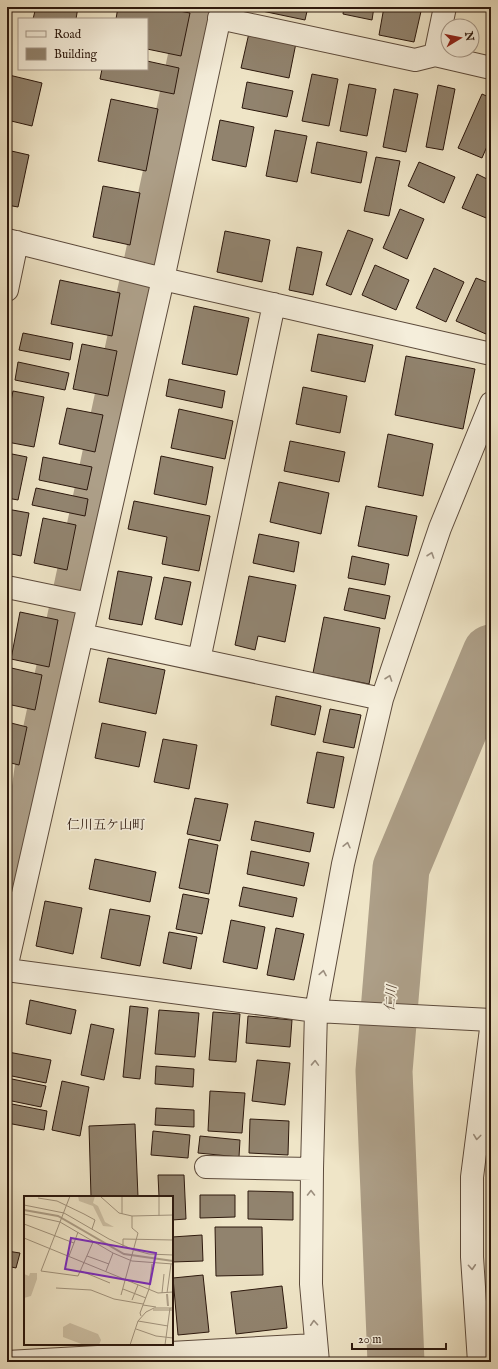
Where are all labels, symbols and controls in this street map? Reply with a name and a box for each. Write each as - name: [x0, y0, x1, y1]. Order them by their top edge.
- legend: [18, 18, 148, 70]
- north arrow: [440, 18, 480, 58]
- text: Road: [54, 27, 82, 42]
- text: N: [461, 30, 477, 43]
- text: Building: [54, 47, 98, 62]
- one-way arrow: [426, 552, 434, 559]
- one-way arrow: [384, 675, 393, 682]
- district label: 仁川五ケ山町: [67, 817, 145, 834]
- one-way arrow: [343, 842, 351, 848]
- one-way arrow: [318, 970, 327, 976]
- water label: 仁川: [382, 982, 401, 1012]
- one-way arrow: [311, 1060, 319, 1066]
- one-way arrow: [473, 1134, 482, 1140]
- one-way arrow: [307, 1190, 315, 1196]
- inset map: [24, 1196, 173, 1345]
- one-way arrow: [468, 1264, 477, 1270]
- one-way arrow: [309, 1320, 318, 1326]
- scale bar: [352, 1325, 446, 1351]
- text: 20 m: [358, 1332, 381, 1347]

